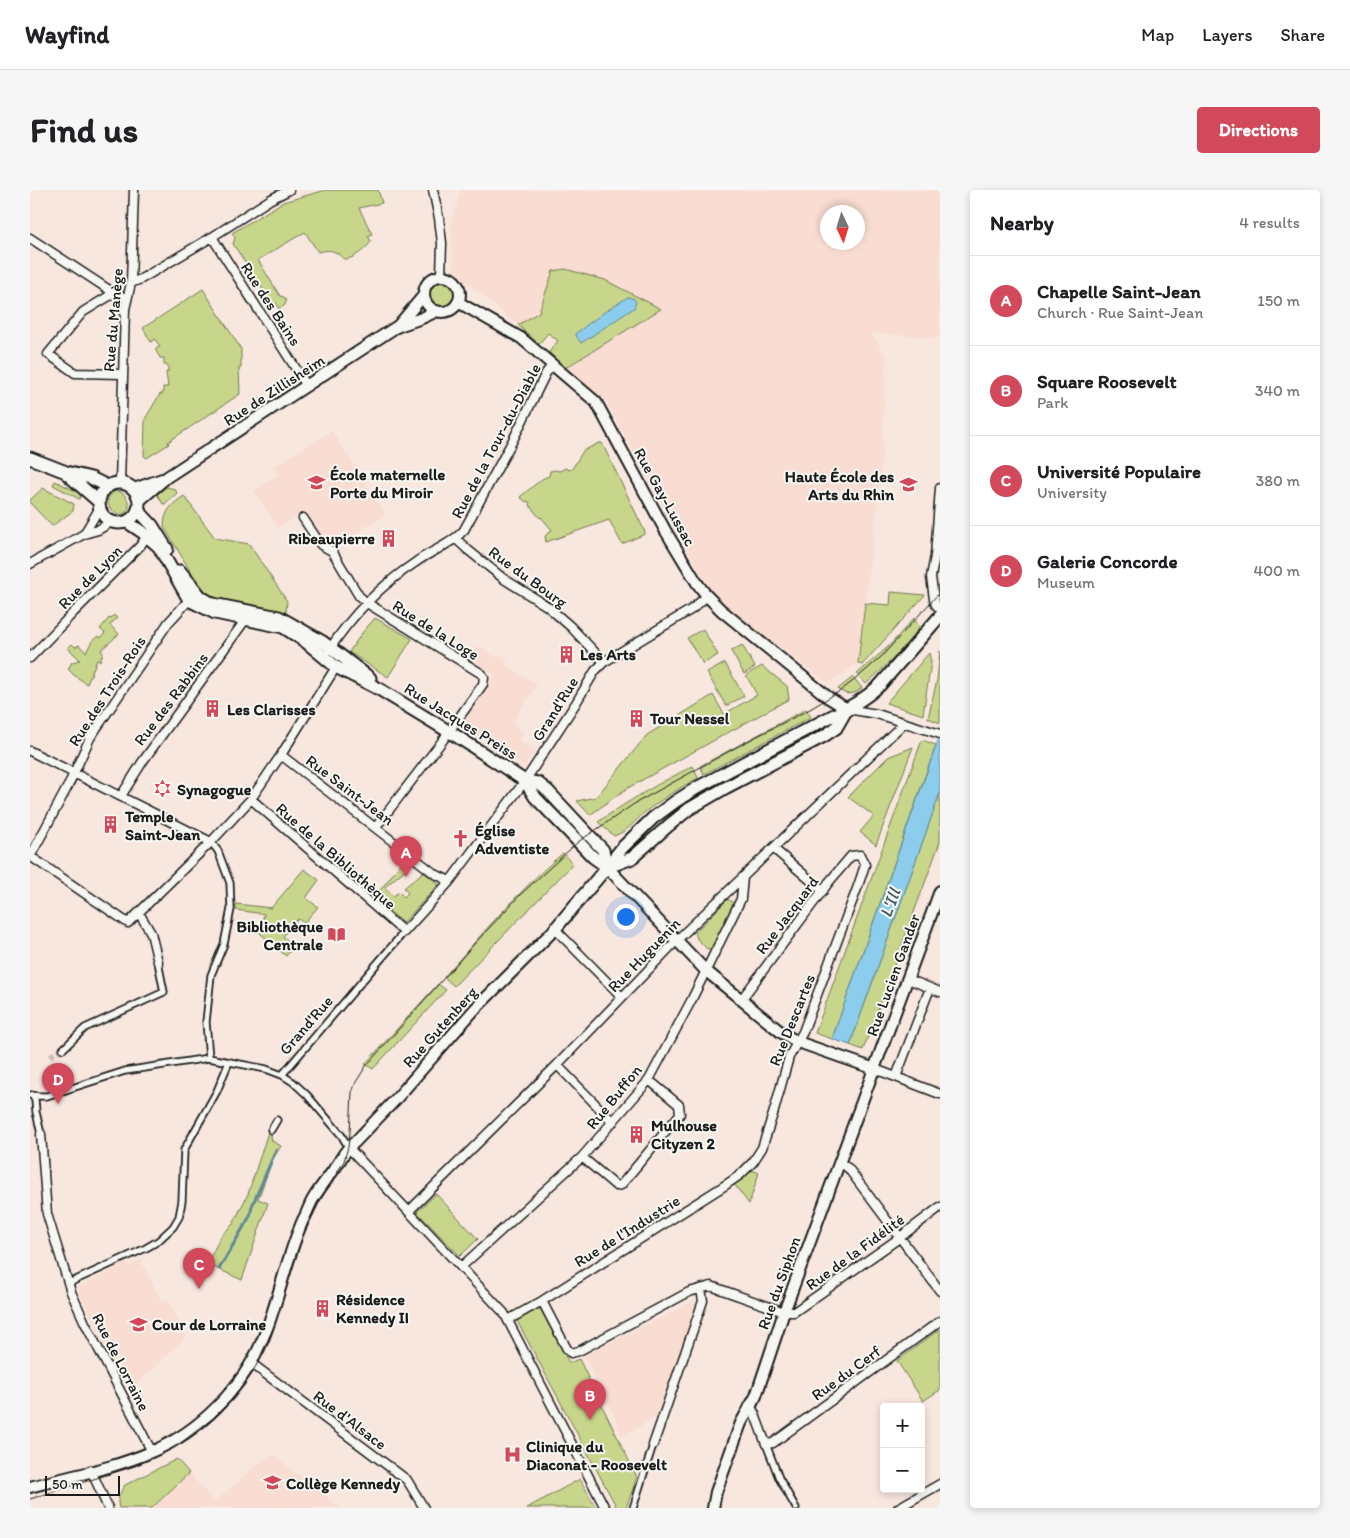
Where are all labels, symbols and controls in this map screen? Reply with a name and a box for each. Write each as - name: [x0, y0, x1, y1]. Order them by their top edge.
- text: Wayfind: [25, 20, 109, 49]
- text: Map: [1141, 24, 1174, 46]
- text: Layers: [1202, 24, 1252, 46]
- text: Share: [1280, 24, 1325, 46]
- button: Directions: [1197, 107, 1320, 153]
- text: Find us: [30, 109, 138, 151]
- north arrow: [820, 205, 865, 250]
- text: Nearby: [990, 210, 1054, 235]
- text: 4 results: [1239, 213, 1300, 232]
- street label: Rue des Bains: [237, 259, 305, 349]
- street label: Rue du Manège: [99, 267, 127, 373]
- text: Chapelle Saint-Jean: [1037, 280, 1201, 303]
- text: A: [1001, 291, 1011, 310]
- text: 150 m: [1257, 291, 1300, 310]
- text: Church · Rue Saint-Jean: [1037, 303, 1203, 322]
- street label: Rue de Zillisheim: [220, 350, 329, 430]
- street label: Rue de la Tour-du-Diable: [447, 360, 545, 522]
- text: Square Roosevelt: [1037, 370, 1177, 393]
- text: B: [1001, 381, 1011, 400]
- text: 340 m: [1255, 381, 1300, 400]
- text: Park: [1037, 393, 1068, 412]
- street label: Rue Gay-Lussac: [630, 444, 700, 550]
- text: Université Populaire: [1037, 460, 1201, 483]
- place label: École maternelle Porte du Miroir: [330, 465, 445, 502]
- place label: Haute École des Arts du Rhin: [785, 467, 895, 504]
- text: C: [1001, 471, 1011, 490]
- text: 380 m: [1256, 471, 1300, 490]
- school or university icon: École maternelle Porte du Miroir: [306, 473, 326, 493]
- school or university icon: Haute École des Arts du Rhin: [898, 475, 918, 495]
- text: University: [1037, 483, 1107, 502]
- building icon: Ribeaupierre: [379, 528, 399, 548]
- place label: Ribeaupierre: [288, 529, 375, 549]
- street label: Rue de Lyon: [54, 541, 126, 613]
- street label: Rue du Bourg: [485, 542, 572, 612]
- text: Galerie Concorde: [1037, 550, 1178, 573]
- text: D: [1001, 561, 1011, 580]
- text: 400 m: [1254, 561, 1300, 580]
- text: Museum: [1037, 573, 1095, 592]
- street label: Rue de la Loge: [389, 596, 483, 664]
- street label: Rue des Trois-Rois: [64, 632, 150, 750]
- building icon: Les Arts: [556, 644, 576, 664]
- place label: Les Arts: [580, 645, 636, 664]
- street label: Rue des Rabbins: [130, 649, 212, 749]
- street label: Grand'Rue: [528, 673, 582, 745]
- street label: Rue Jacques Preiss: [401, 679, 521, 763]
- building icon: Les Clarisses: [203, 699, 223, 719]
- place label: Les Clarisses: [227, 700, 316, 719]
- building icon: Tour Nessel: [626, 708, 646, 728]
- place label: Tour Nessel: [649, 709, 730, 728]
- street label: Rue Saint-Jean: [302, 751, 398, 829]
- synagogue icon: Synagogue: [153, 779, 173, 799]
- place label: Synagogue: [177, 780, 252, 800]
- street label: Rue de la Bibliothèque: [272, 799, 400, 913]
- place label: Temple Saint-Jean: [124, 807, 201, 844]
- building icon: Temple Saint-Jean: [101, 815, 121, 835]
- place label: Église Adventiste: [474, 821, 549, 858]
- church icon: Église Adventiste: [451, 829, 471, 849]
- pin: A: [390, 836, 422, 877]
- street label: Rue Jacquard: [751, 872, 823, 958]
- water label: L'Ill: [875, 884, 906, 921]
- your location: [613, 904, 639, 930]
- street label: Rue Lucien Gander: [862, 911, 924, 1039]
- street label: Rue Huguenin: [604, 914, 684, 996]
- place label: Bibliothèque Centrale: [237, 917, 323, 954]
- library icon: Bibliothèque Centrale: [327, 925, 347, 945]
- street label: Rue Descartes: [765, 971, 819, 1069]
- street label: Rue Gutenberg: [399, 982, 482, 1071]
- street label: Grand'Rue: [275, 991, 337, 1059]
- street label: Rue Buffon: [582, 1061, 646, 1133]
- pin: D: [42, 1063, 74, 1104]
- place label: Mulhouse Cityzen 2: [651, 1116, 717, 1154]
- building icon: Mulhouse Cityzen 2: [627, 1124, 647, 1144]
- street label: Rue de l'Industrie: [570, 1191, 684, 1271]
- street label: Rue de la Fidélité: [802, 1210, 908, 1294]
- street label: Rue du Siphon: [753, 1234, 805, 1332]
- pin: C: [183, 1248, 215, 1289]
- place label: Résidence Kennedy II: [336, 1290, 409, 1328]
- building icon: Résidence Kennedy II: [312, 1298, 332, 1318]
- street label: Rue de Lorraine: [88, 1310, 154, 1414]
- school or university icon: Cour de Lorraine: [128, 1314, 148, 1334]
- place label: Cour de Lorraine: [152, 1315, 266, 1334]
- street label: Rue du Cerf: [808, 1341, 885, 1405]
- pin: B: [574, 1379, 606, 1420]
- street label: Rue d'Alsace: [310, 1386, 390, 1454]
- map controls: [880, 1403, 925, 1493]
- button: +: [880, 1403, 925, 1448]
- place label: Clinique du Diaconat - Roosevelt: [526, 1437, 667, 1474]
- hospital icon: Clinique du Diaconat - Roosevelt: [502, 1445, 522, 1465]
- button: −: [880, 1448, 925, 1493]
- scale bar: [45, 1473, 120, 1496]
- school or university icon: Collège Kennedy: [262, 1473, 282, 1493]
- place label: Collège Kennedy: [286, 1474, 400, 1494]
- text: 50 m: [52, 1476, 83, 1493]

